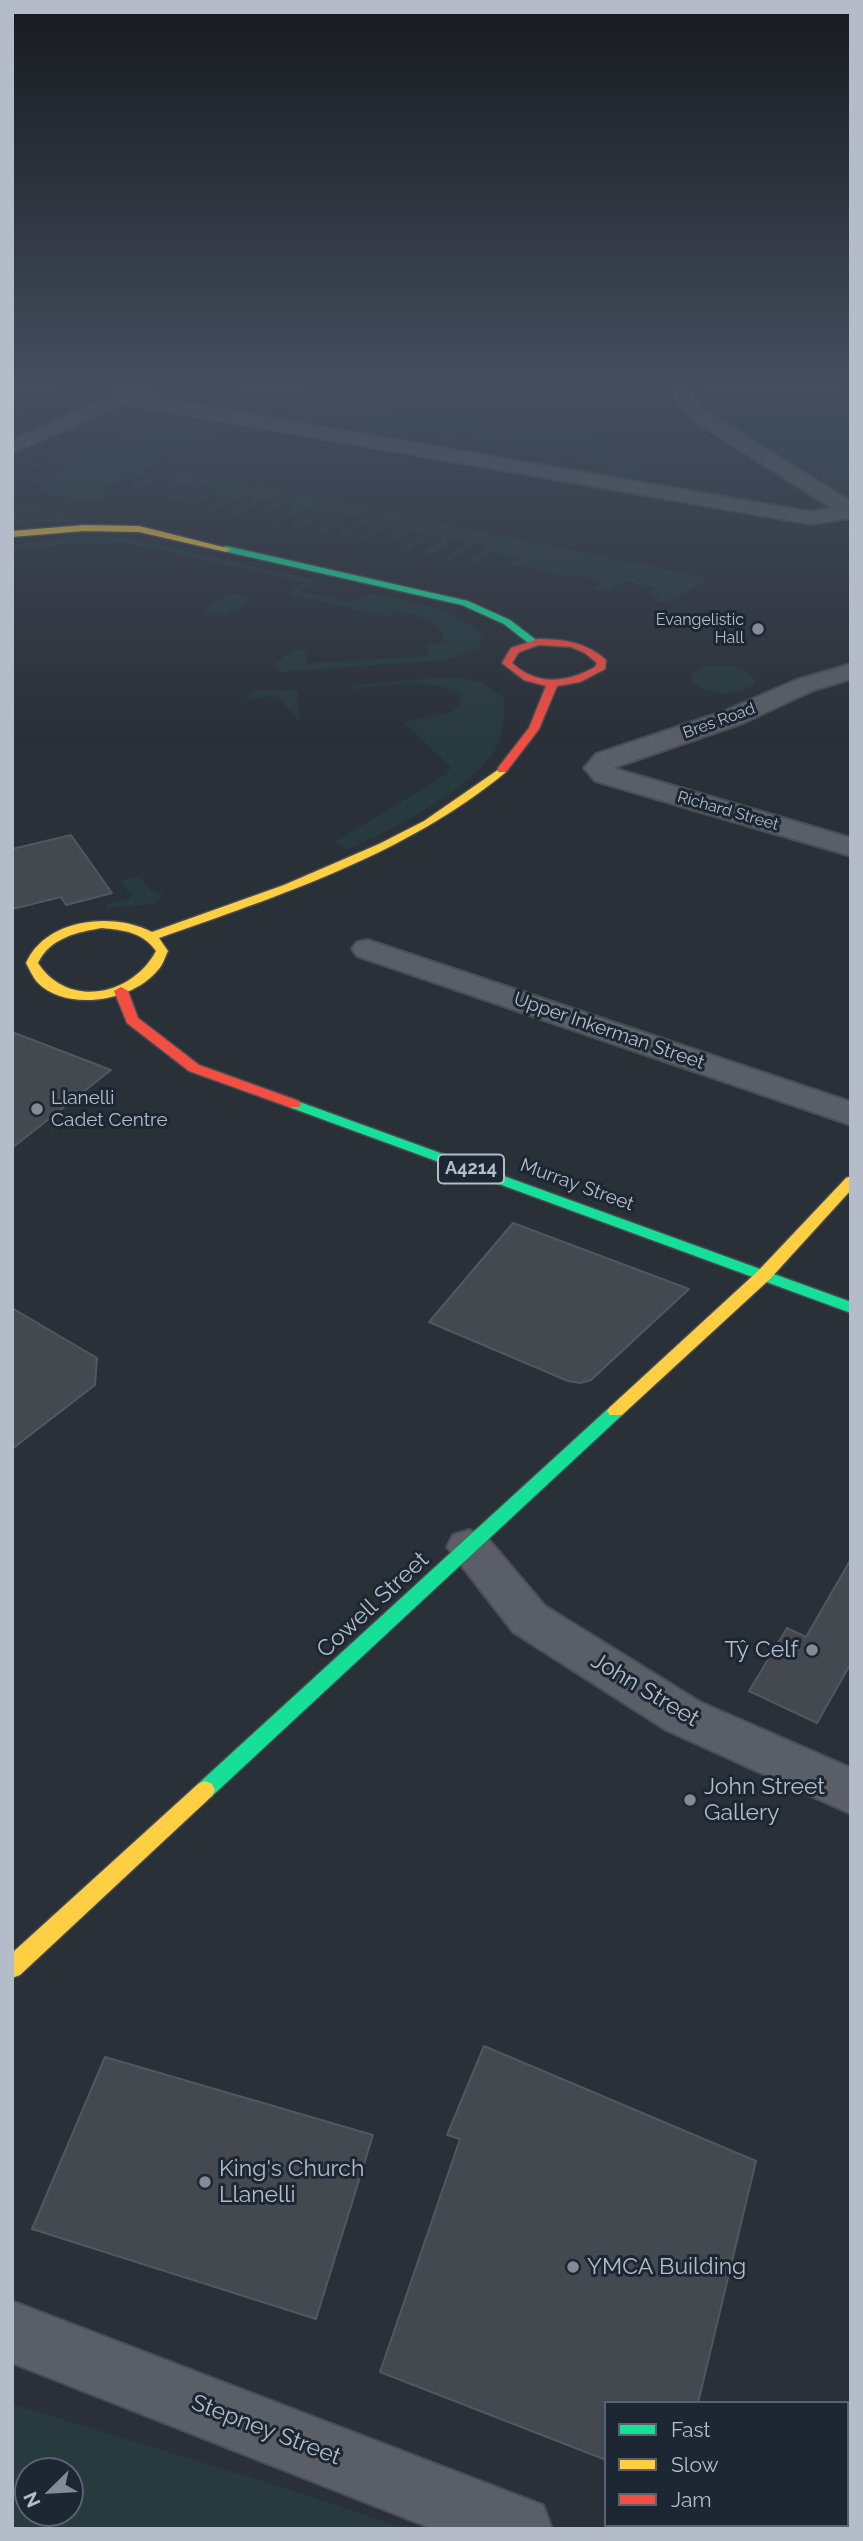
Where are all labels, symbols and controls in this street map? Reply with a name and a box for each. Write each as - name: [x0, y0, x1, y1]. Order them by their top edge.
- place label: Evangelistic Hall: [656, 610, 744, 648]
- marker: Evangelistic Hall: [750, 621, 766, 637]
- street label: Bres Road: [680, 699, 758, 743]
- street label: Richard Street: [675, 787, 781, 835]
- street label: Upper Inkerman Street: [511, 988, 707, 1074]
- place label: Llanelli Cadet Centre: [51, 1087, 168, 1131]
- marker: Llanelli Cadet Centre: [29, 1101, 45, 1117]
- road number: A4214: [438, 1154, 504, 1184]
- street label: Murray Street: [517, 1154, 637, 1216]
- street label: Cowell Street: [311, 1546, 435, 1664]
- place label: Tŷ Celf: [724, 1636, 798, 1664]
- marker: Tŷ Celf: [804, 1642, 820, 1658]
- street label: John Street: [586, 1647, 704, 1733]
- place label: John Street Gallery: [704, 1773, 825, 1827]
- marker: John Street Gallery: [682, 1792, 698, 1808]
- place label: King's Church Llanelli: [219, 2155, 364, 2209]
- marker: King's Church Llanelli: [197, 2174, 213, 2190]
- place label: YMCA Building: [587, 2253, 746, 2281]
- marker: YMCA Building: [565, 2259, 581, 2275]
- street label: Stepney Street: [187, 2389, 345, 2471]
- legend: [604, 2401, 849, 2527]
- text: Fast: [671, 2417, 711, 2442]
- text: Slow: [671, 2452, 719, 2477]
- north arrow: [14, 2457, 84, 2527]
- text: Jam: [671, 2487, 712, 2512]
- text: N: [19, 2489, 45, 2511]

